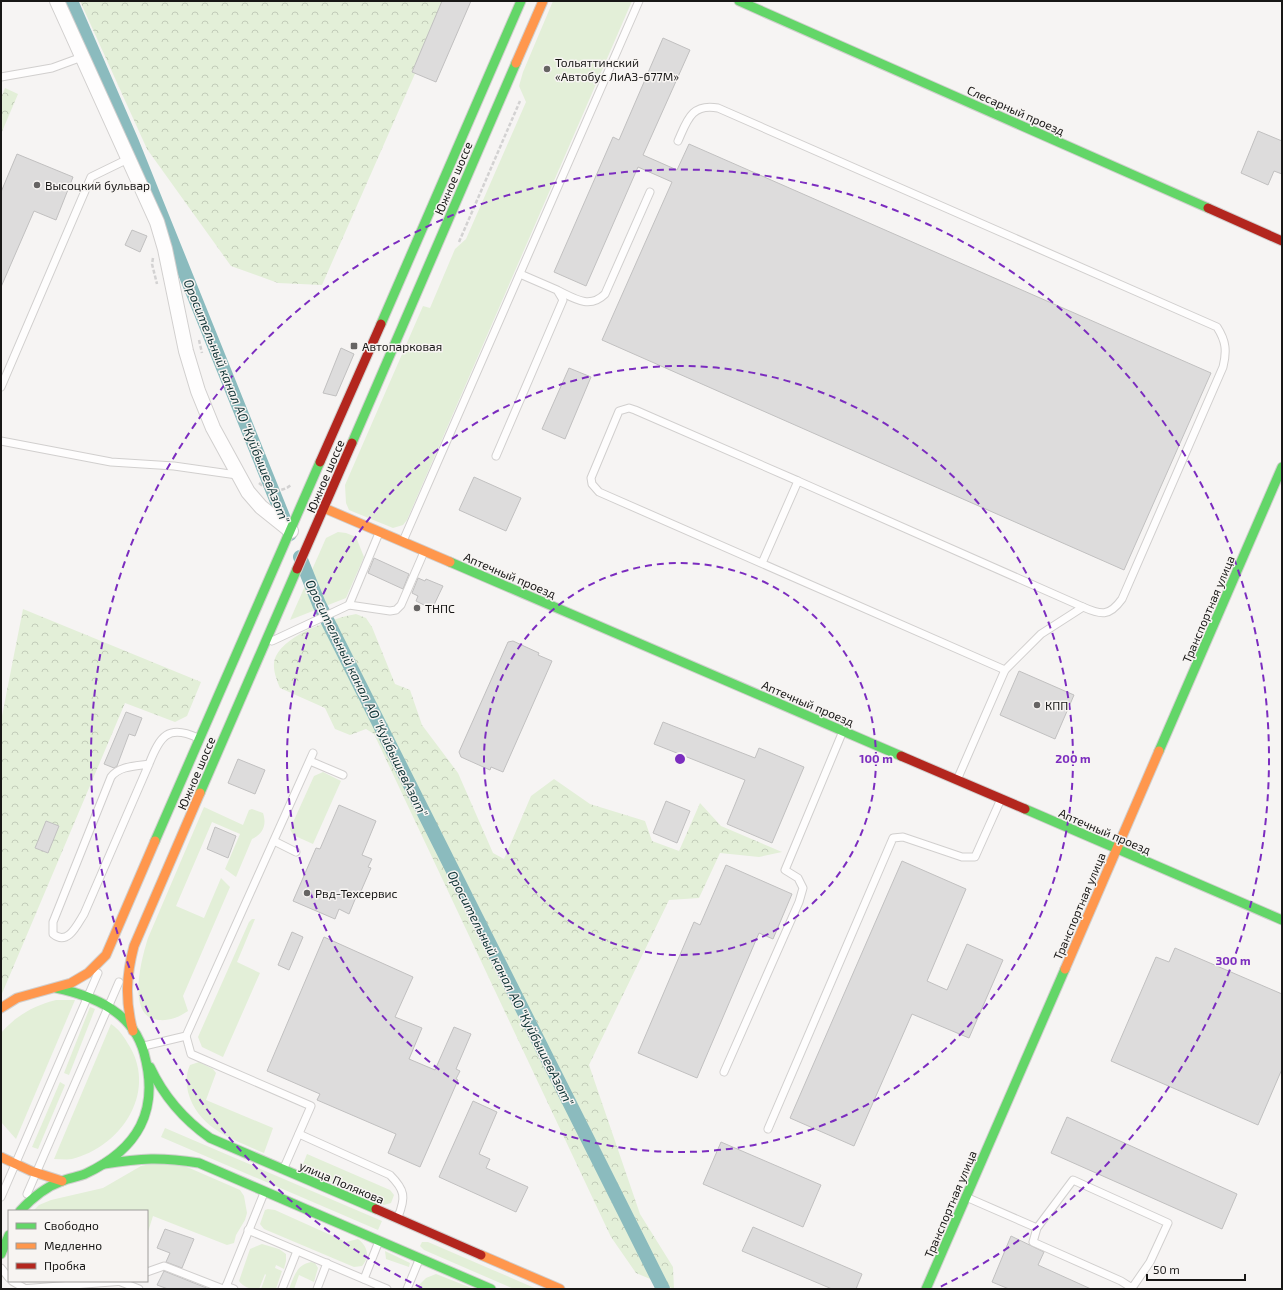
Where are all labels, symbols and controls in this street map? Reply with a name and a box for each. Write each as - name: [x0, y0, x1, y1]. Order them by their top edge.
- place label: Тольяттинский «Автобус ЛиАЗ-677М»: [555, 55, 679, 84]
- marker: Тольяттинский «Автобус ЛиАЗ-677М»: [542, 64, 552, 74]
- street label: Слесарный проезд: [965, 82, 1067, 138]
- street label: Южное шоссе: [431, 139, 475, 217]
- place label: Высоцкий бульвар: [45, 178, 150, 193]
- marker: Высоцкий бульвар: [32, 180, 42, 190]
- water label: Оросительный канал АО "КуйбышевАзот": [181, 277, 294, 526]
- place label: Автопарковая: [362, 339, 442, 353]
- marker: Автопарковая: [349, 341, 359, 351]
- street label: Южное шоссе: [303, 437, 347, 515]
- street label: Аптечный проезд: [462, 549, 558, 601]
- street label: Транспортная улица: [1179, 553, 1238, 665]
- water label: Оросительный канал АО "КуйбышевАзот": [302, 577, 432, 820]
- place label: ТНПС: [425, 601, 455, 615]
- marker: ТНПС: [412, 603, 422, 613]
- street label: Аптечный проезд: [760, 677, 856, 729]
- place label: КПП: [1045, 698, 1068, 712]
- marker: КПП: [1032, 700, 1042, 710]
- street label: Южное шоссе: [174, 734, 218, 812]
- text: 100 m: [859, 751, 893, 765]
- text: 200 m: [1055, 751, 1091, 765]
- centre of rings: [673, 752, 687, 766]
- street label: Аптечный проезд: [1057, 805, 1153, 857]
- street label: Транспортная улица: [1050, 850, 1109, 962]
- water label: Оросительный канал АО "КуйбышевАзот": [444, 868, 578, 1109]
- place label: Рвд-Техсервис: [315, 886, 398, 900]
- marker: Рвд-Техсервис: [302, 888, 312, 898]
- text: 300 m: [1215, 953, 1251, 967]
- street label: Транспортная улица: [921, 1148, 980, 1260]
- street label: улица Полякова: [297, 1158, 387, 1207]
- legend: [8, 1210, 148, 1282]
- text: Свободно: [44, 1218, 99, 1232]
- text: Медленно: [44, 1238, 102, 1252]
- scale bar: [1147, 1256, 1245, 1282]
- text: Пробка: [44, 1258, 86, 1272]
- text: 50 m: [1153, 1262, 1180, 1276]

